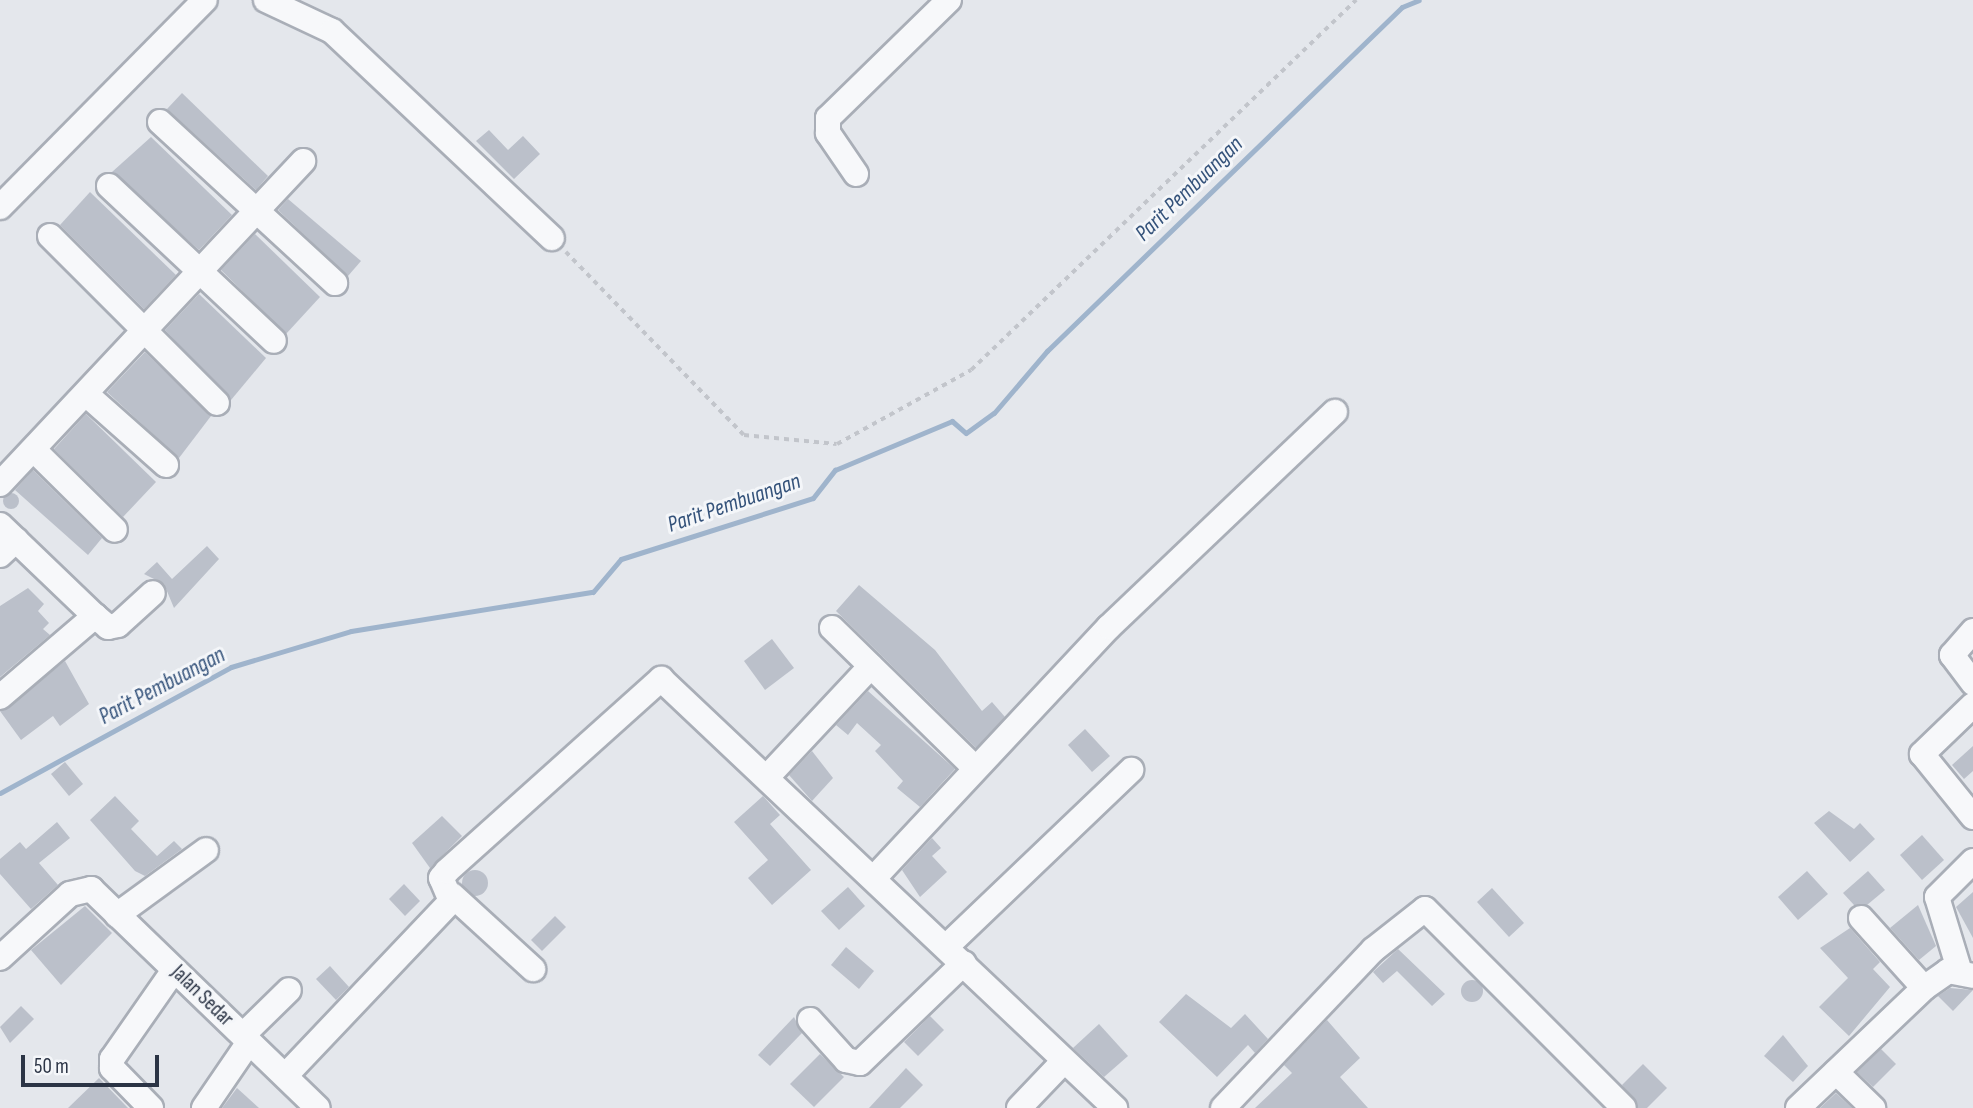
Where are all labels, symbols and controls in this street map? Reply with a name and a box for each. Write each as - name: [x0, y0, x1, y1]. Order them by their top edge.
- water label: Parit Pembuangan: [1129, 131, 1249, 247]
- water label: Parit Pembuangan: [664, 467, 804, 539]
- water label: Parit Pembuangan: [94, 641, 230, 731]
- street label: Jalan Sedar: [166, 960, 238, 1032]
- scale bar: [24, 1042, 163, 1086]
- text: 50 m: [34, 1054, 69, 1079]

